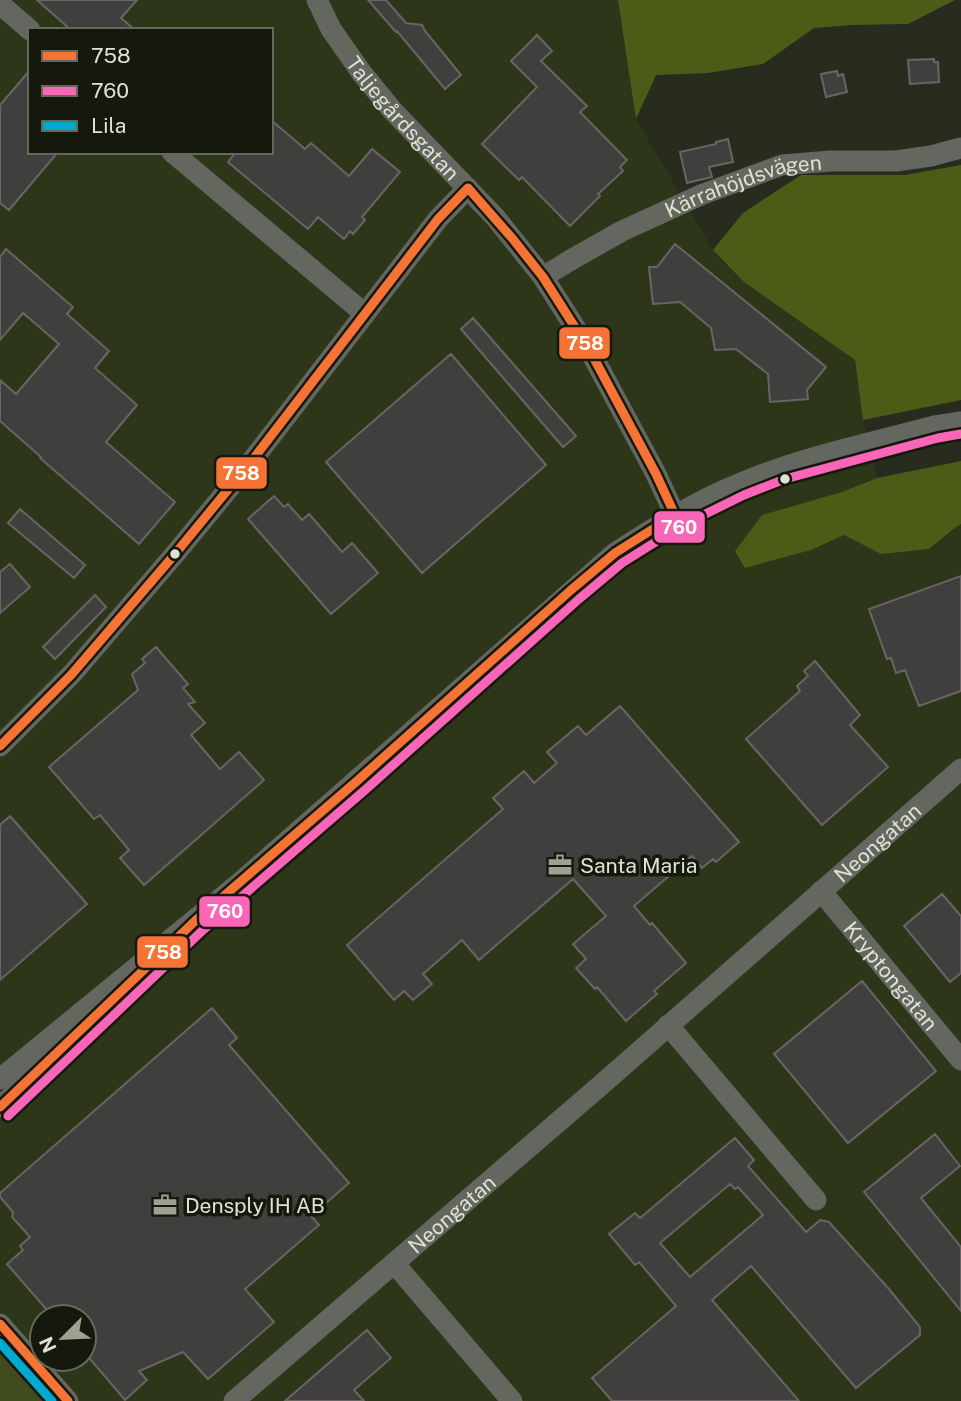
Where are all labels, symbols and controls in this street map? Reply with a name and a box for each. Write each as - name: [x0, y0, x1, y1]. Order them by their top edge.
- legend: [28, 28, 273, 154]
- text: 758: [91, 43, 131, 68]
- street label: Taljegårdsgatan: [341, 51, 465, 185]
- text: 760: [91, 78, 129, 103]
- text: Lila: [91, 113, 126, 138]
- street label: Kärrahöjdsvägen: [661, 149, 823, 222]
- line badge: 758: [558, 326, 611, 360]
- text: 758: [566, 332, 604, 354]
- line badge: 758: [215, 456, 268, 490]
- text: 758: [222, 462, 260, 484]
- unlabelled marker: [778, 472, 792, 486]
- line badge: 760: [653, 510, 706, 544]
- text: 760: [661, 516, 697, 538]
- unlabelled marker: [168, 547, 182, 561]
- street label: Neongatan: [829, 798, 926, 887]
- office icon: Santa Maria: [546, 851, 574, 879]
- place label: Santa Maria: [580, 853, 697, 878]
- line badge: 760: [198, 895, 251, 928]
- text: 760: [207, 900, 243, 922]
- street label: Kryptongatan: [839, 916, 943, 1035]
- line badge: 758: [136, 935, 189, 969]
- text: 758: [144, 941, 182, 963]
- street label: Neongatan: [403, 1169, 500, 1258]
- office icon: Densply IH AB: [151, 1191, 179, 1219]
- place label: Densply IH AB: [185, 1193, 325, 1218]
- north arrow: [28, 1303, 98, 1373]
- text: N: [34, 1334, 61, 1356]

